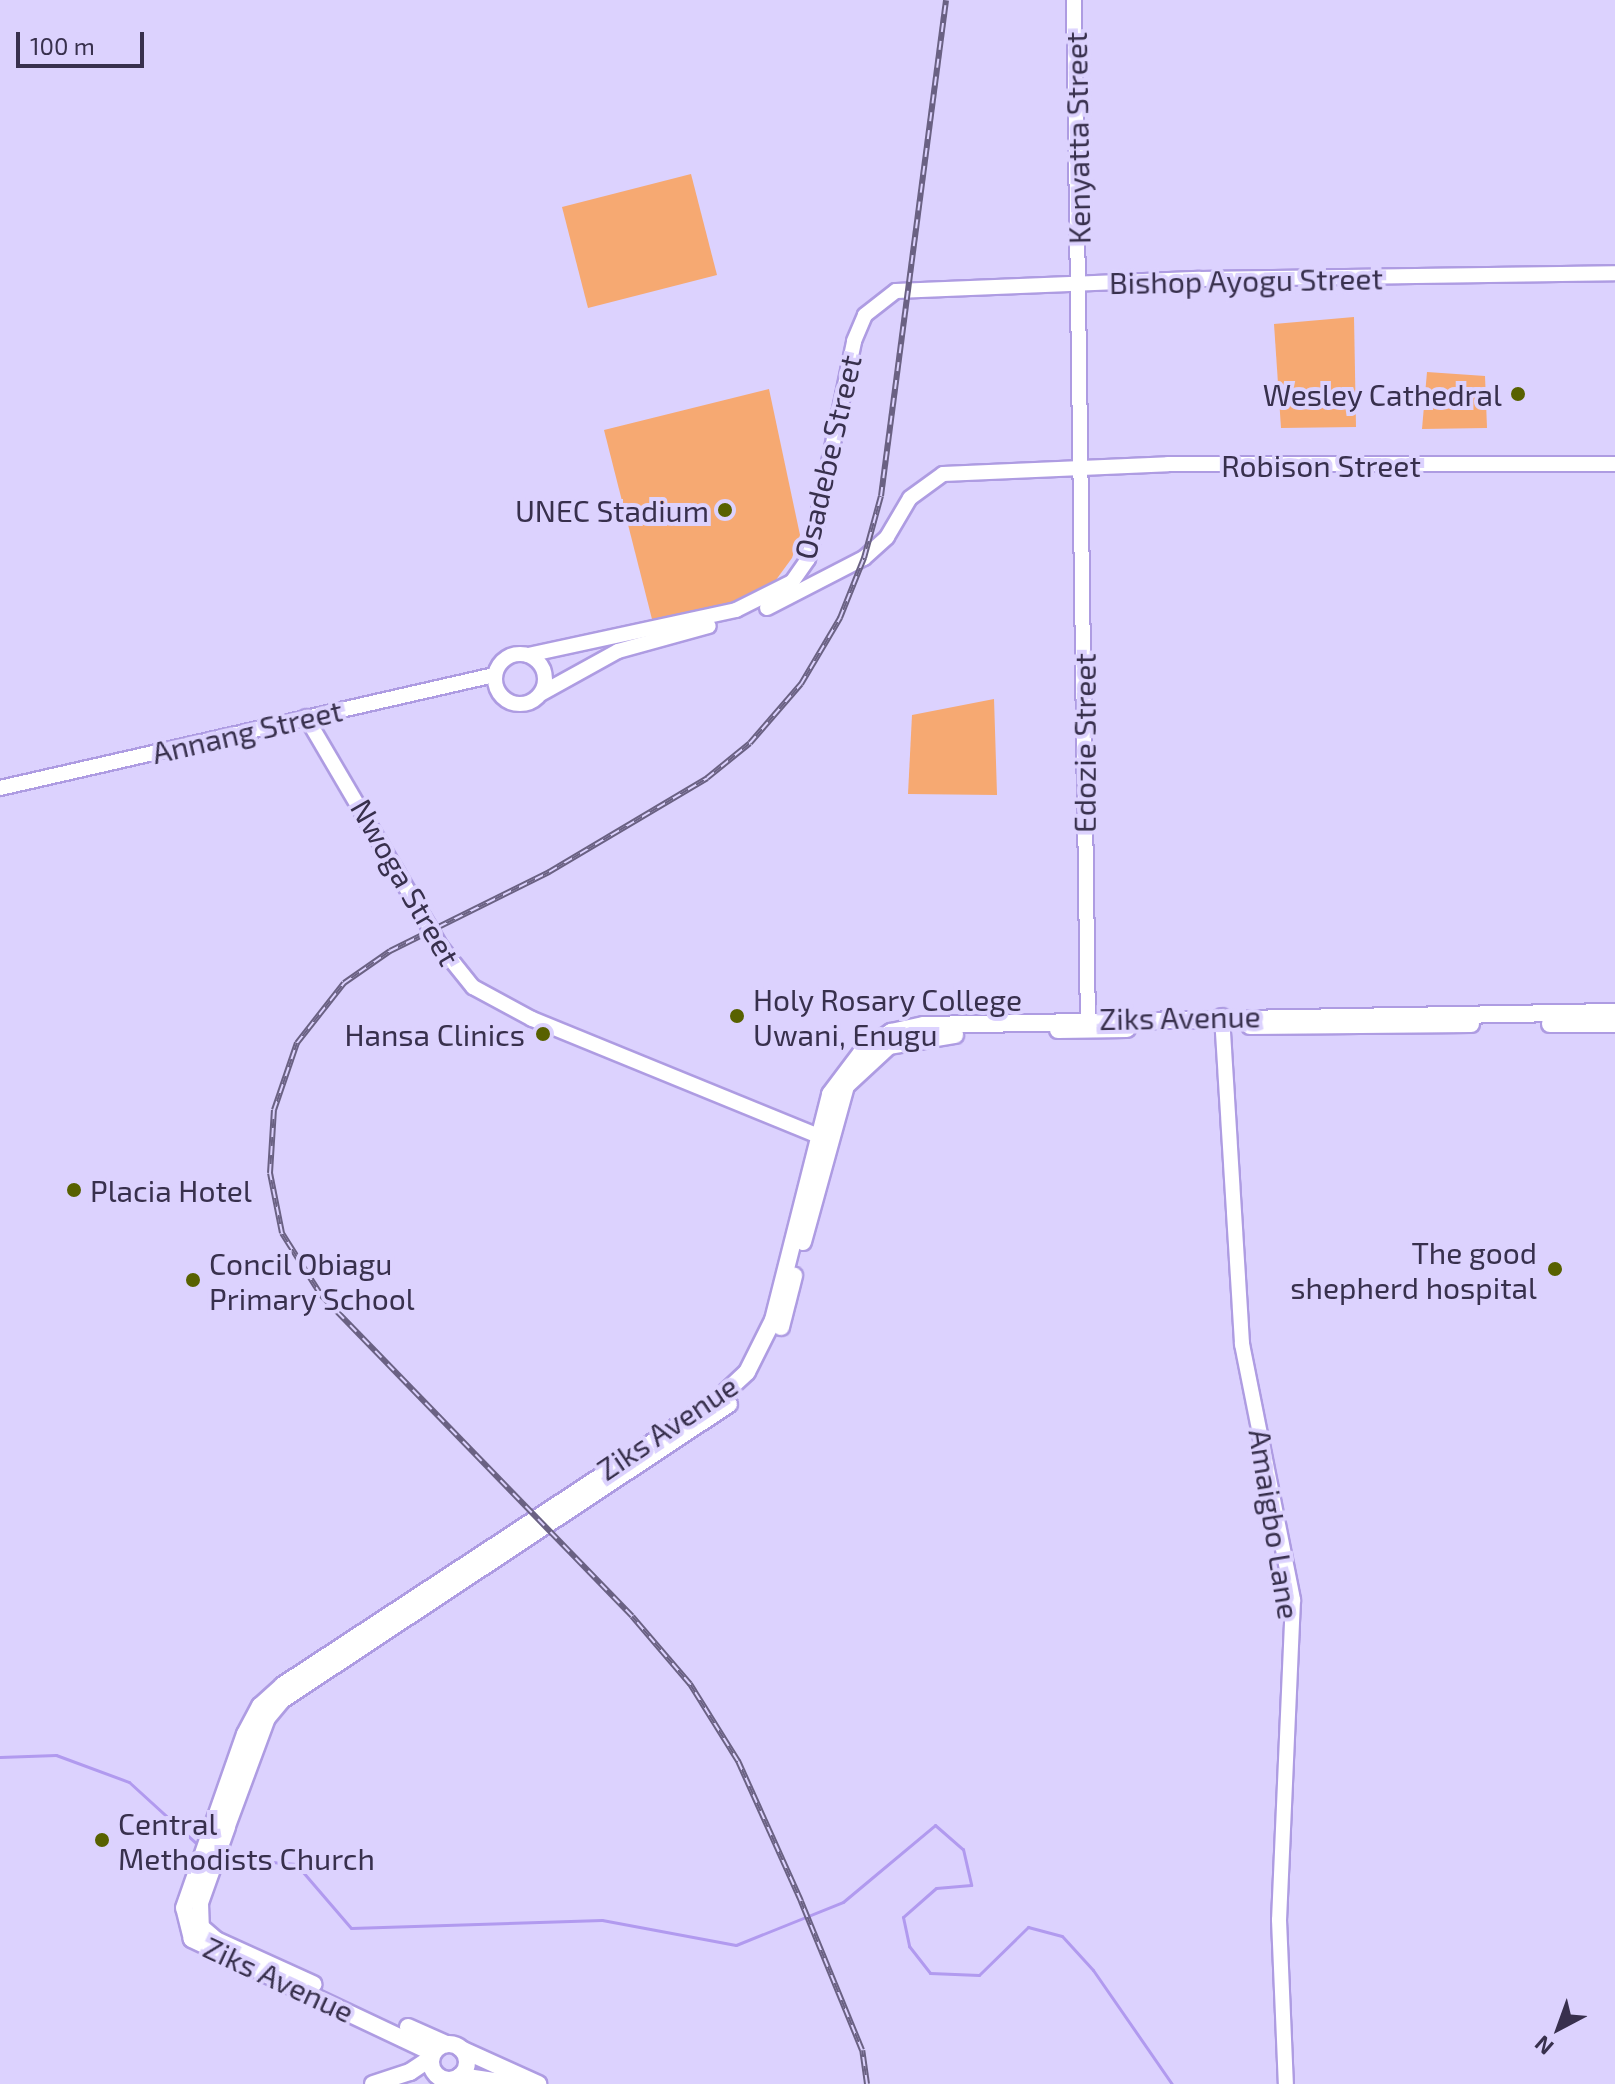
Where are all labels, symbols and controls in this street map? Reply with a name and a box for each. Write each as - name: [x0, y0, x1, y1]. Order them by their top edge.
- scale bar: [20, 16, 148, 66]
- text: 100 m: [30, 31, 95, 60]
- street label: Kenyatta Street: [1057, 31, 1097, 245]
- street label: Bishop Ayogu Street: [1108, 260, 1384, 300]
- street label: Osadebe Street: [786, 351, 868, 563]
- place label: Wesley Cathedral: [1262, 376, 1502, 412]
- marker: Wesley Cathedral: [1509, 385, 1527, 403]
- street label: Robison Street: [1221, 447, 1421, 483]
- place label: UNEC Stadium: [515, 492, 709, 528]
- marker: UNEC Stadium: [716, 501, 734, 519]
- street label: Edozie Street: [1066, 653, 1102, 833]
- street label: Annang Street: [148, 692, 346, 770]
- street label: Nwoga Street: [344, 792, 468, 972]
- place label: Holy Rosary College Uwani, Enugu: [753, 981, 1023, 1052]
- street label: Ziks Avenue: [1099, 998, 1261, 1036]
- marker: Holy Rosary College Uwani, Enugu: [728, 1007, 746, 1025]
- place label: Hansa Clinics: [344, 1016, 525, 1052]
- marker: Hansa Clinics: [532, 1023, 554, 1045]
- place label: Placia Hotel: [90, 1172, 252, 1208]
- marker: Placia Hotel: [65, 1181, 83, 1199]
- place label: The good shepherd hospital: [1290, 1234, 1537, 1304]
- place label: Concil Obiagu Primary School: [209, 1245, 415, 1316]
- marker: The good shepherd hospital: [1544, 1258, 1566, 1280]
- marker: Concil Obiagu Primary School: [184, 1271, 202, 1289]
- street label: Ziks Avenue: [590, 1367, 744, 1487]
- street label: Amaigbo Lane: [1242, 1426, 1308, 1622]
- place label: Central Methodists Church: [118, 1805, 375, 1876]
- marker: Central Methodists Church: [93, 1831, 111, 1849]
- street label: Ziks Avenue: [198, 1928, 360, 2030]
- north arrow: [1519, 1988, 1599, 2068]
- text: N: [1529, 2031, 1558, 2061]

